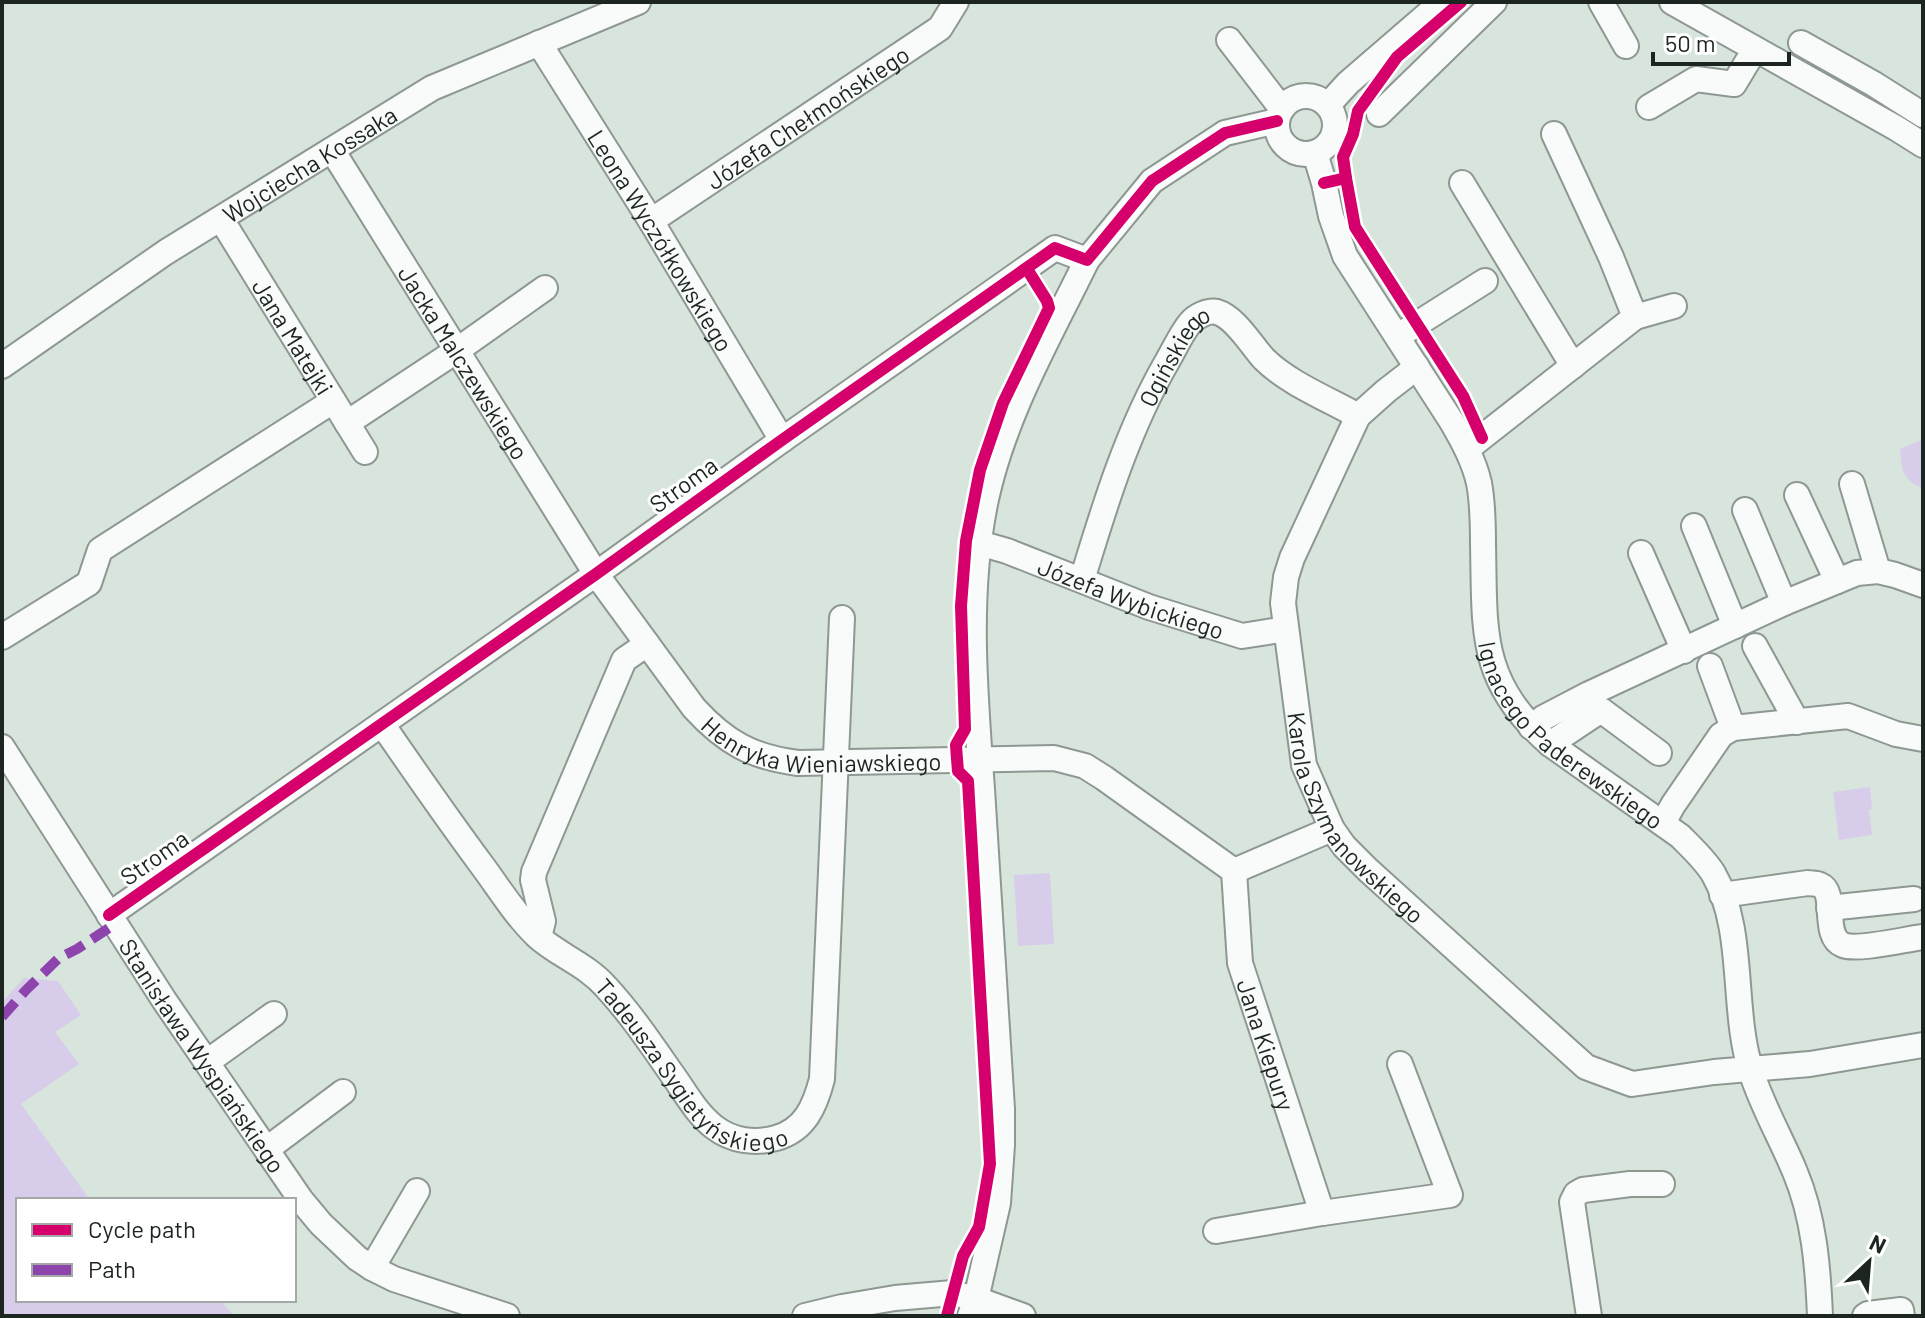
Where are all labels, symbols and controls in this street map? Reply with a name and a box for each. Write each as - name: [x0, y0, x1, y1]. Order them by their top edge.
- scale bar: [1653, 16, 1789, 66]
- text: 50 m: [1665, 28, 1716, 57]
- street label: Józefa Chełmońskiego: [700, 39, 914, 195]
- street label: Wojciecha Kossaka: [217, 99, 402, 228]
- street label: Leona Wyczółkowskiego: [582, 124, 740, 356]
- street label: Jacka Malczewskiego: [393, 260, 535, 465]
- street label: Jana Matejki: [247, 273, 340, 400]
- street label: Ogińskiego: [1132, 298, 1214, 411]
- street label: Stroma: [644, 450, 722, 518]
- street label: Józefa Wybickiego: [1034, 550, 1228, 644]
- street label: Ignacego Paderewskiego: [1474, 639, 1669, 834]
- street label: Henryka Wieniawskiego: [696, 710, 942, 778]
- street label: Karola Szymanowskiego: [1283, 710, 1431, 929]
- street label: Stroma: [114, 823, 194, 891]
- street label: Stanisława Wyspiańskiego: [114, 933, 292, 1178]
- street label: Tadeusza Sygietyńskiego: [590, 972, 792, 1155]
- street label: Jana Kiepury: [1232, 975, 1302, 1114]
- legend: [16, 1198, 296, 1302]
- text: Cycle path: [88, 1214, 196, 1243]
- north arrow: [1829, 1222, 1909, 1302]
- text: N: [1866, 1228, 1890, 1258]
- text: Path: [88, 1254, 136, 1283]

